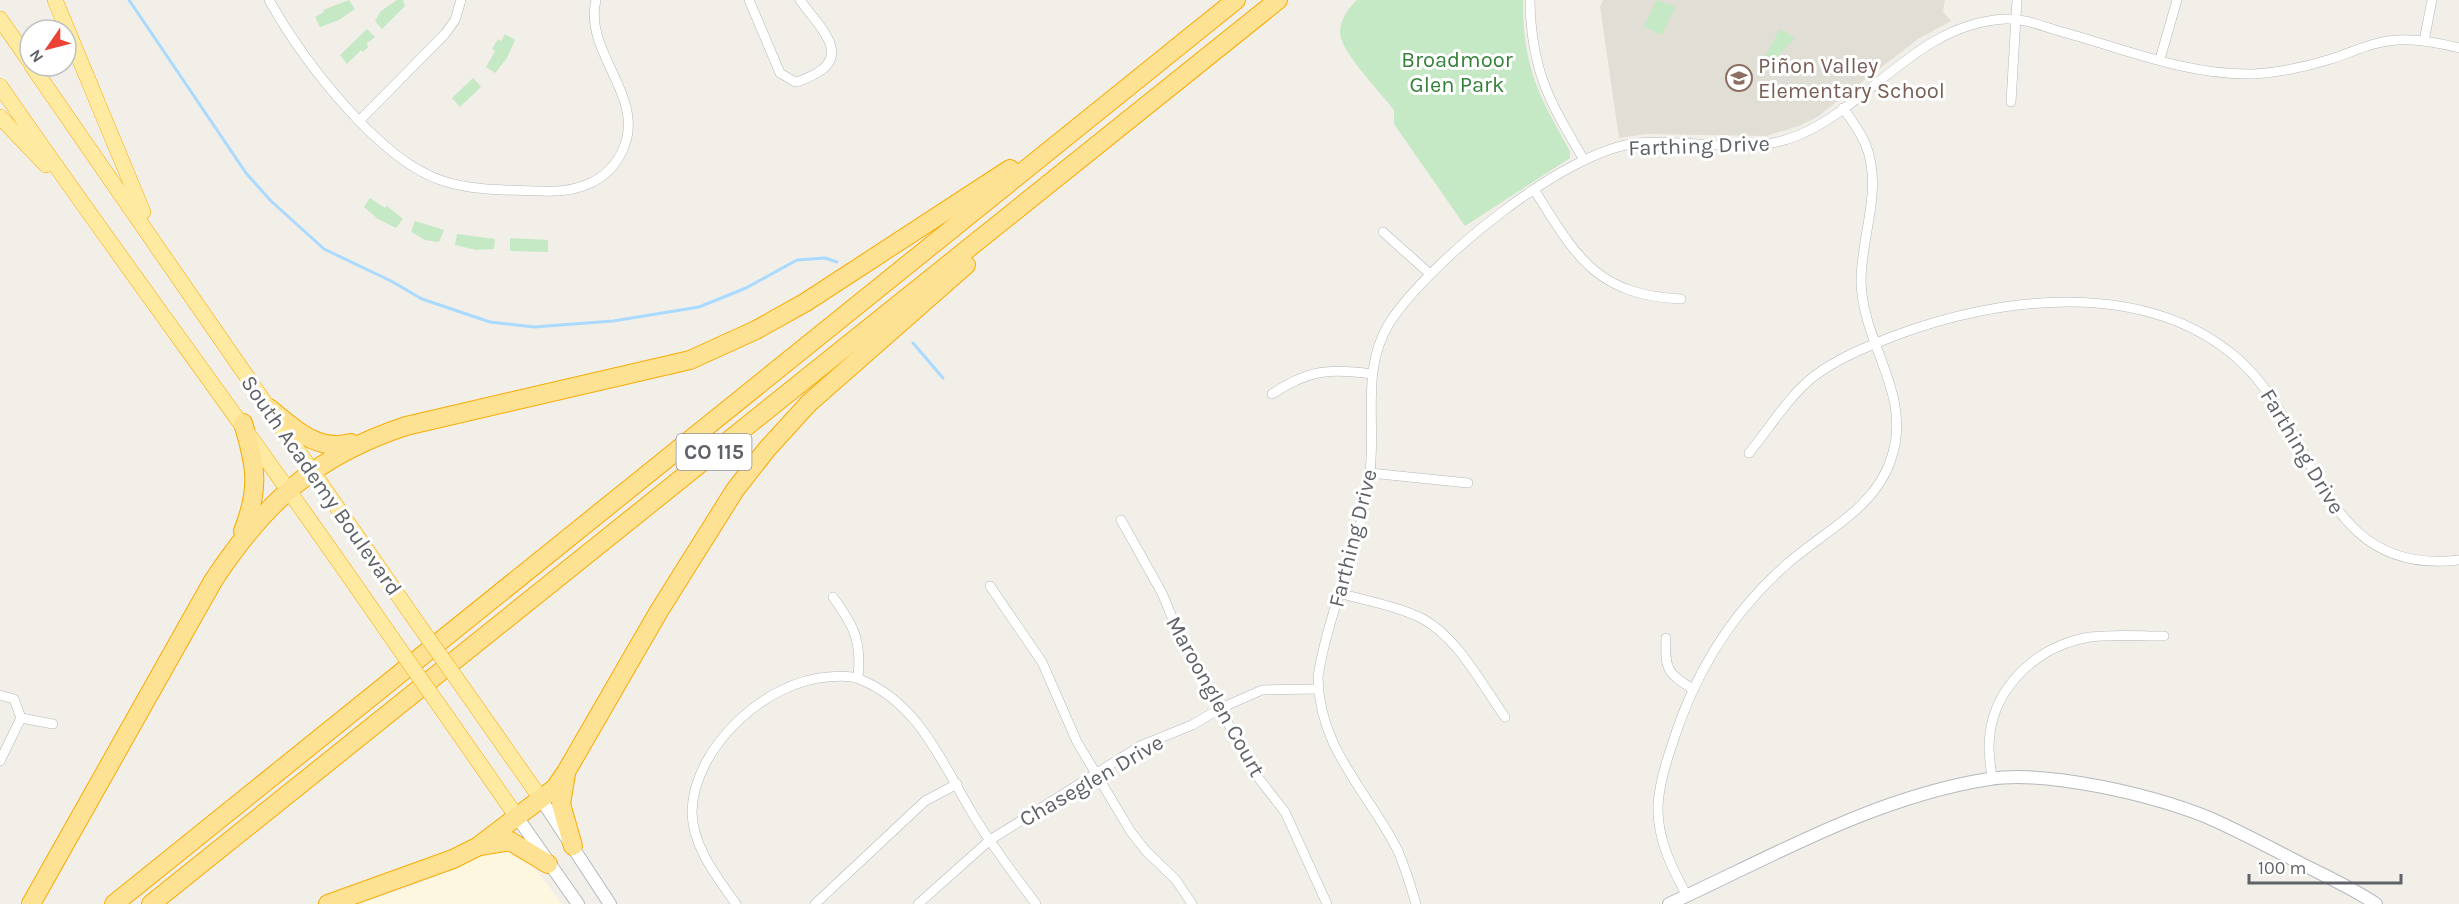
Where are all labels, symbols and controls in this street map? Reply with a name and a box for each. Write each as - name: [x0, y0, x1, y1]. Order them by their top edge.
- north arrow: [18, 18, 78, 78]
- text: N: [25, 46, 47, 66]
- park label: Broadmoor Glen Park: [1401, 47, 1513, 98]
- place label: Piñon Valley Elementary School: [1758, 53, 1945, 104]
- school or university icon: Piñon Valley Elementary School: [1724, 63, 1754, 93]
- street label: Farthing Drive: [1628, 131, 1770, 161]
- street label: South Academy Boulevard: [235, 371, 407, 601]
- street label: Farthing Drive: [2255, 384, 2350, 519]
- road number: CO 115: [676, 434, 752, 470]
- street label: Farthing Drive: [1323, 466, 1383, 610]
- street label: Maroonglen Court: [1160, 612, 1270, 781]
- street label: Chaseglen Drive: [1015, 729, 1168, 832]
- scale bar: [2249, 847, 2400, 885]
- text: 100 m: [2258, 857, 2306, 879]

